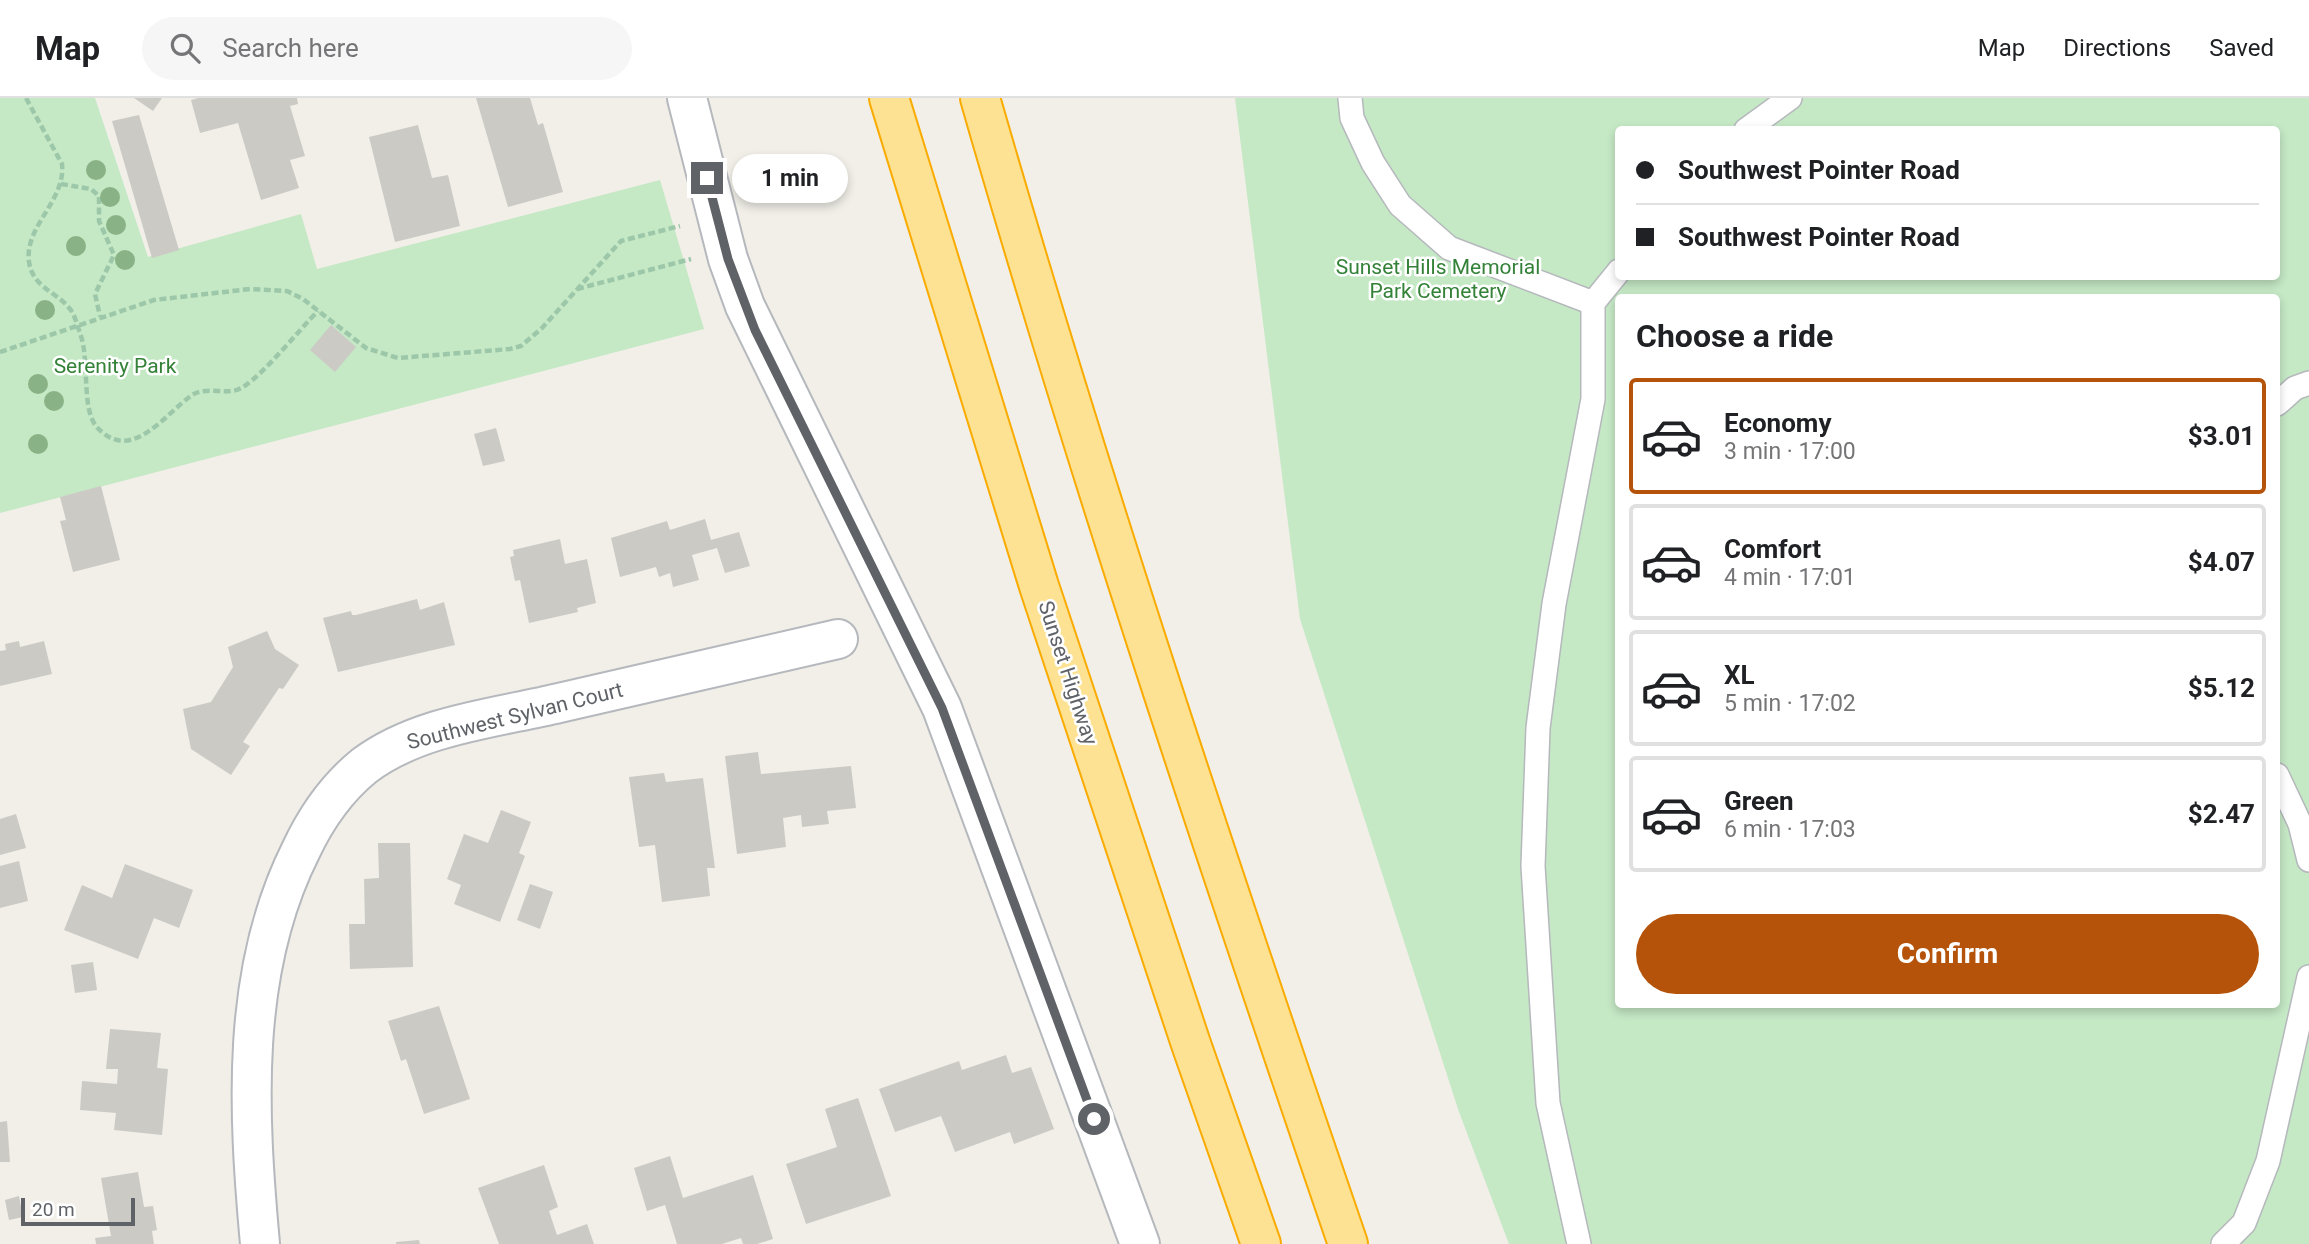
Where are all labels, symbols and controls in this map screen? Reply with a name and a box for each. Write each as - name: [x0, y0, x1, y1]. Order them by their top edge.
- search box: [142, 17, 632, 80]
- text: Map: [35, 29, 100, 68]
- icon: search: [166, 29, 204, 67]
- text: Search here: [222, 33, 359, 63]
- text: Map: [1978, 34, 2025, 62]
- text: Directions: [2063, 34, 2171, 62]
- text: Saved: [2209, 34, 2274, 62]
- callout: 1 min: [732, 154, 847, 202]
- text: Southwest Pointer Road: [1678, 155, 1960, 185]
- route end: [691, 162, 723, 194]
- text: 1 min: [761, 165, 819, 192]
- text: Southwest Pointer Road: [1678, 222, 1960, 252]
- park label: Sunset Hills Memorial Park Cemetery: [1336, 255, 1540, 303]
- text: Choose a ride: [1636, 317, 1833, 355]
- park label: Serenity Park: [54, 354, 177, 378]
- icon: car: [1640, 405, 1703, 468]
- text: Economy: [1724, 408, 1831, 438]
- text: $3.01: [2188, 421, 2255, 451]
- text: 3 min · 17:00: [1724, 438, 1856, 465]
- icon: car: [1640, 531, 1703, 594]
- text: Comfort: [1724, 534, 1821, 564]
- text: $4.07: [2188, 547, 2255, 577]
- text: 4 min · 17:01: [1724, 564, 1856, 591]
- street label: Sunset Highway: [1033, 598, 1103, 748]
- icon: car: [1640, 657, 1703, 720]
- text: XL: [1724, 660, 1755, 690]
- text: $5.12: [2188, 673, 2255, 703]
- street label: Southwest Sylvan Court: [405, 678, 626, 754]
- text: 5 min · 17:02: [1724, 690, 1856, 717]
- icon: car: [1640, 783, 1703, 846]
- text: Green: [1724, 786, 1794, 816]
- text: $2.47: [2188, 799, 2255, 829]
- text: 6 min · 17:03: [1724, 816, 1856, 843]
- button: Confirm: [1636, 914, 2259, 994]
- route start: [1078, 1103, 1110, 1135]
- scale bar: [21, 1195, 135, 1227]
- text: 20 m: [32, 1198, 75, 1221]

